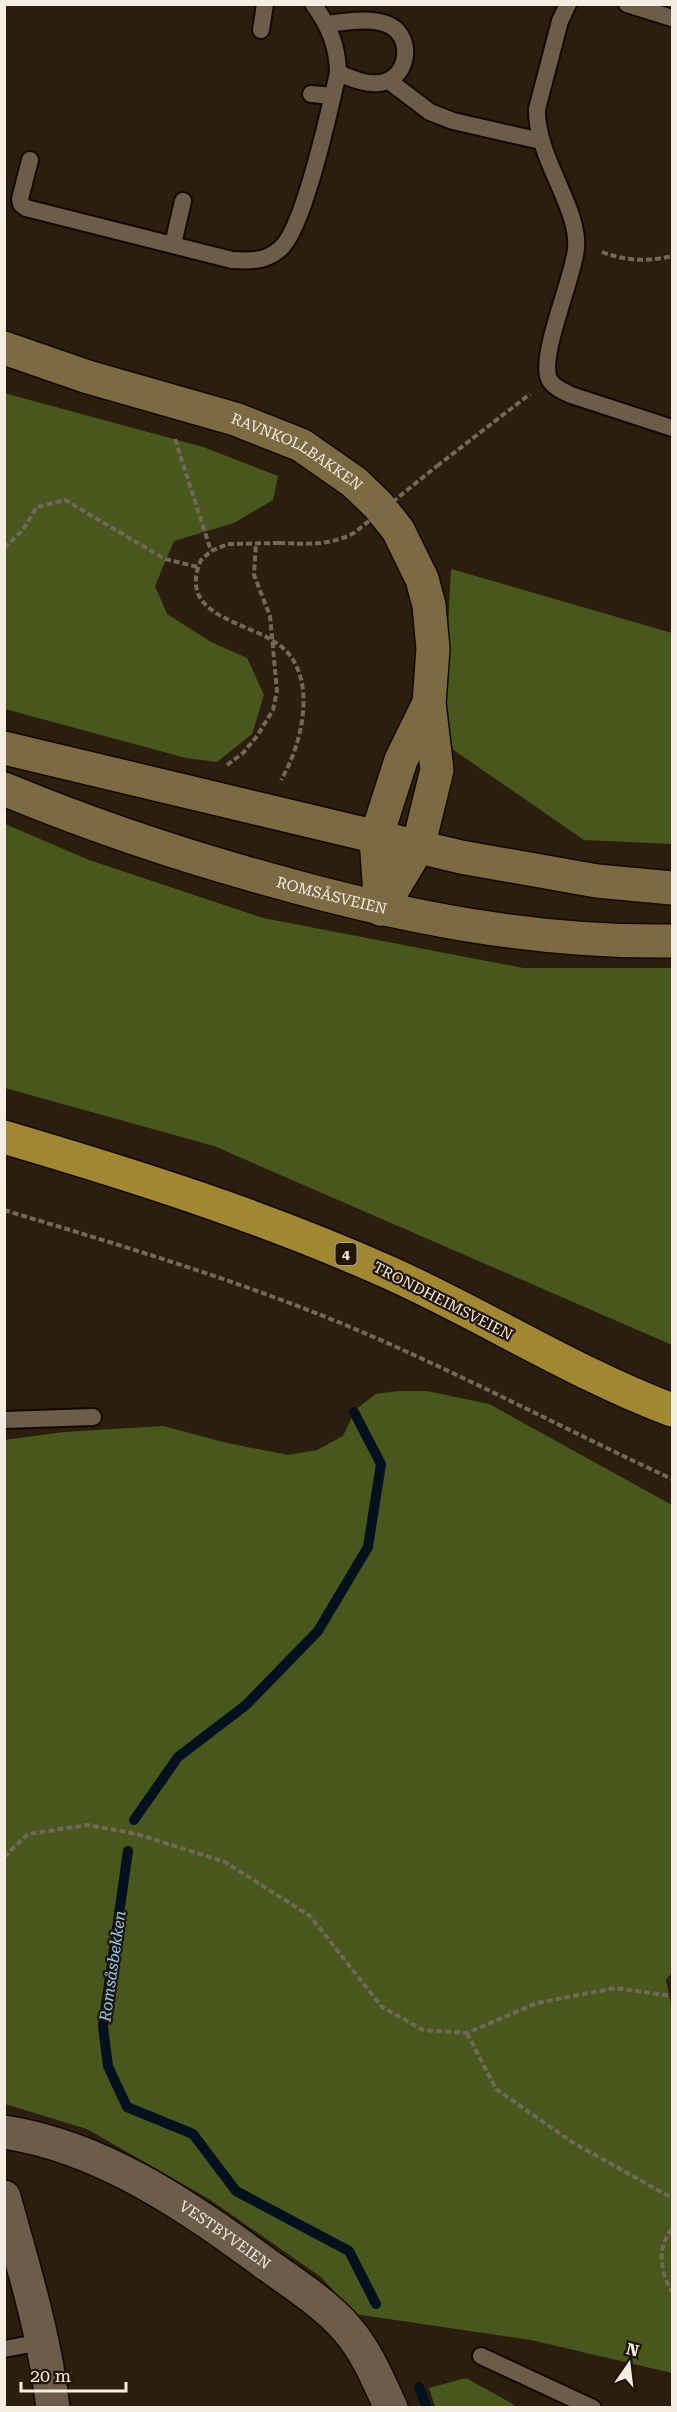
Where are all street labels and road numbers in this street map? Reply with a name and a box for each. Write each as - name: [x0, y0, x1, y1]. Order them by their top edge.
- street label: RAVNKOLLBAKKEN: [228, 409, 366, 494]
- street label: ROMSÅSVEIEN: [275, 873, 389, 918]
- road number: 4: [336, 1243, 356, 1265]
- street label: TRONDHEIMSVEIEN: [370, 1258, 516, 1344]
- street label: VESTBYVEIEN: [176, 2197, 274, 2273]

